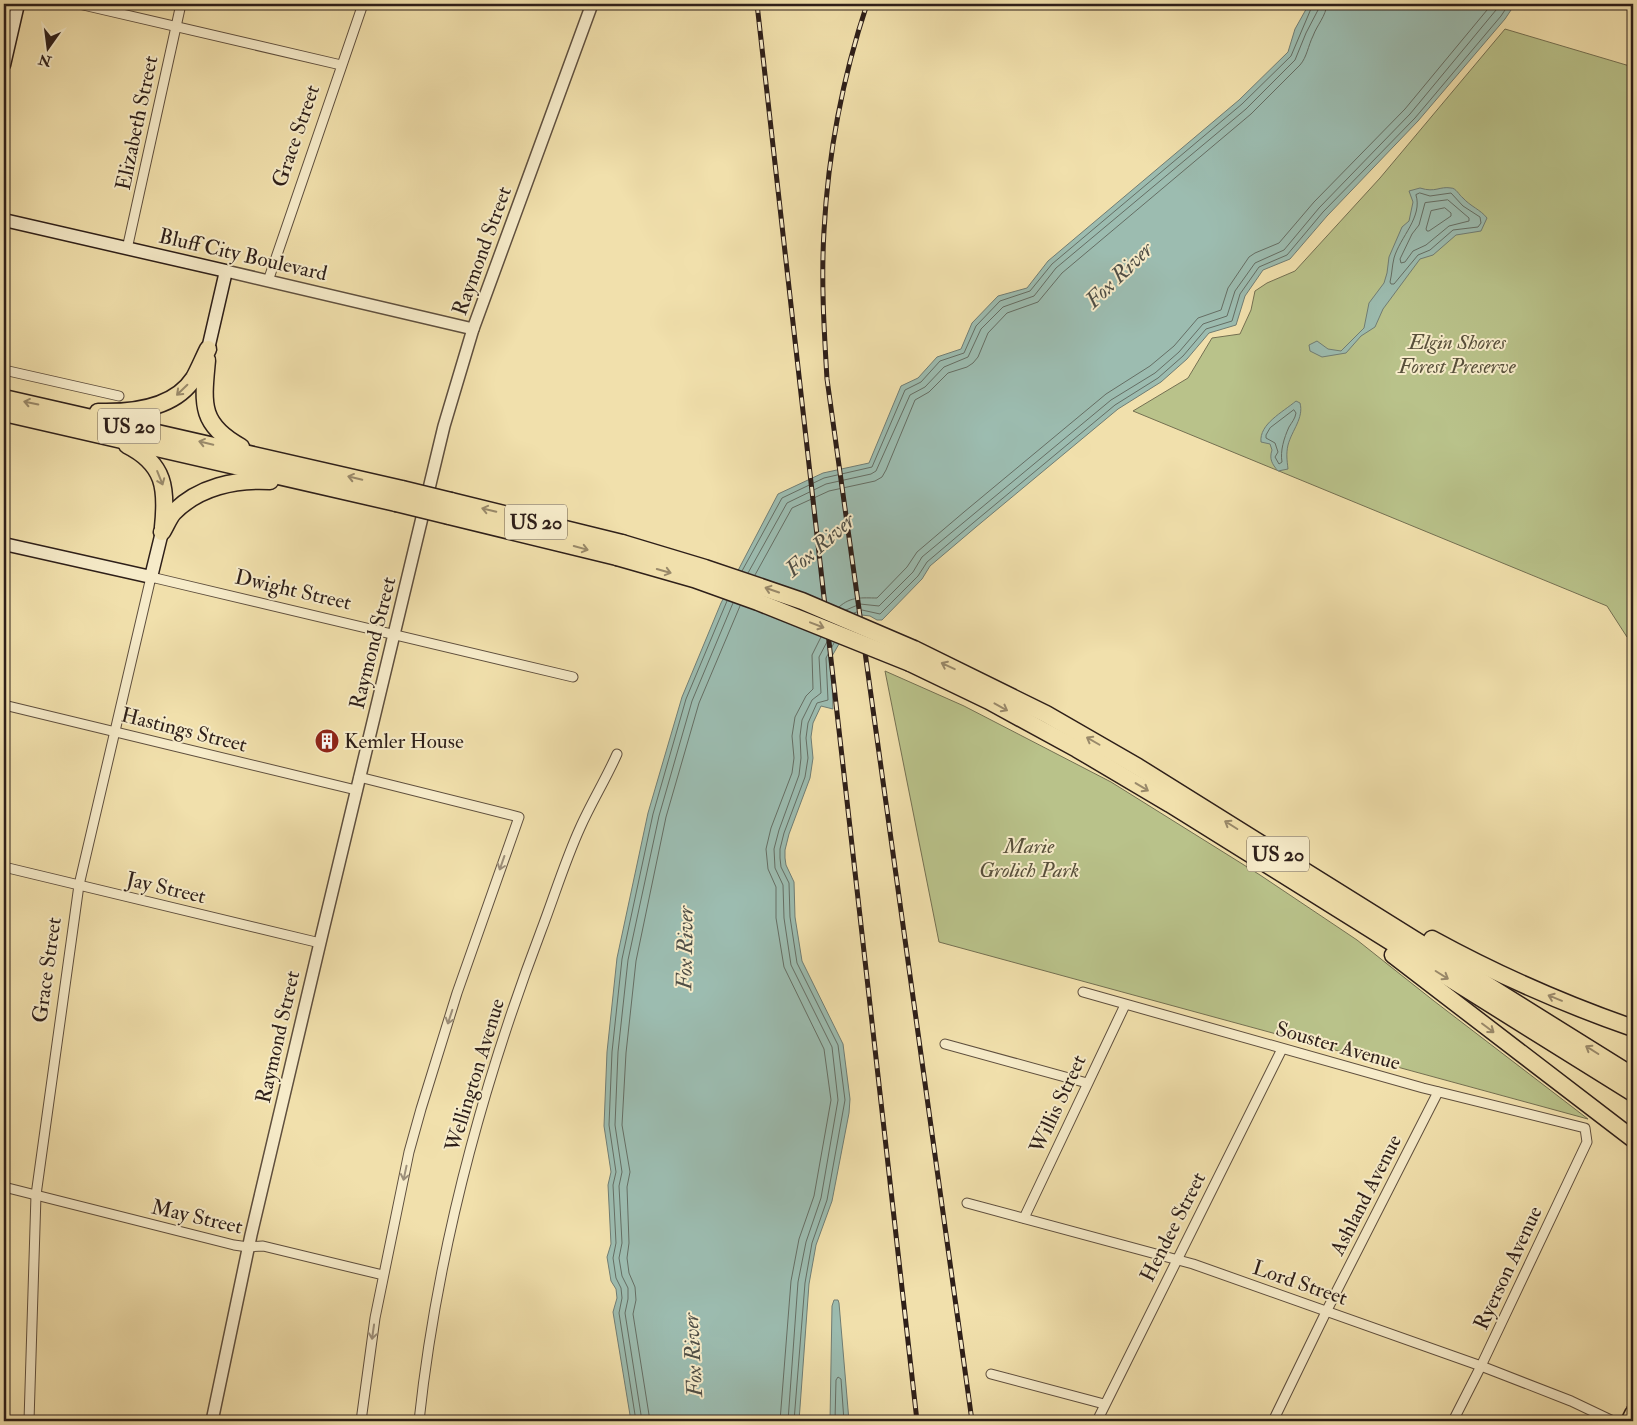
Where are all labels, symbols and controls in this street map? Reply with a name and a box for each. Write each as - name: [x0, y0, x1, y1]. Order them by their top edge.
- north arrow: [22, 22, 72, 72]
- text: N: [36, 50, 54, 70]
- street label: Elizabeth Street: [110, 53, 164, 193]
- street label: Grace Street: [266, 81, 326, 191]
- street label: Raymond Street: [446, 183, 518, 319]
- street label: Bluff City Boulevard: [156, 223, 330, 288]
- water label: Fox River: [1078, 235, 1160, 315]
- park label: Elgin Shores Forest Preserve: [1397, 329, 1517, 380]
- one-way arrow: [175, 384, 188, 396]
- one-way arrow: [23, 398, 39, 408]
- road number: US 20: [98, 408, 160, 444]
- one-way arrow: [199, 438, 215, 447]
- one-way arrow: [155, 470, 165, 485]
- one-way arrow: [347, 473, 363, 482]
- road number: US 20: [505, 504, 567, 540]
- one-way arrow: [482, 505, 498, 515]
- water label: Fox River: [778, 506, 862, 584]
- one-way arrow: [573, 544, 589, 553]
- street label: Dwight Street: [232, 563, 354, 617]
- one-way arrow: [655, 566, 671, 576]
- street label: Raymond Street: [344, 574, 402, 712]
- one-way arrow: [764, 585, 780, 595]
- one-way arrow: [809, 620, 824, 630]
- one-way arrow: [941, 661, 956, 670]
- street label: Hastings Street: [118, 701, 250, 759]
- one-way arrow: [993, 702, 1008, 712]
- building icon: Kemler House: [314, 728, 340, 754]
- place label: Kemler House: [344, 728, 464, 755]
- one-way arrow: [1086, 735, 1100, 745]
- one-way arrow: [1134, 783, 1148, 793]
- one-way arrow: [1225, 820, 1239, 830]
- park label: Marie Grolich Park: [979, 833, 1079, 884]
- road number: US 20: [1247, 836, 1309, 872]
- one-way arrow: [497, 855, 506, 870]
- street label: Jay Street: [123, 866, 209, 910]
- water label: Fox River: [670, 904, 700, 991]
- street label: Grace Street: [26, 915, 68, 1025]
- street label: Raymond Street: [250, 968, 306, 1106]
- one-way arrow: [1435, 970, 1449, 980]
- one-way arrow: [1548, 992, 1563, 1001]
- street label: Wellington Avenue: [439, 995, 511, 1156]
- one-way arrow: [444, 1008, 454, 1024]
- street label: Souster Avenue: [1273, 1015, 1404, 1077]
- one-way arrow: [1481, 1023, 1495, 1033]
- one-way arrow: [1585, 1045, 1599, 1055]
- street label: Willis Street: [1023, 1050, 1093, 1158]
- street label: Ashland Avenue: [1324, 1130, 1408, 1261]
- one-way arrow: [400, 1164, 409, 1180]
- street label: Hendee Street: [1134, 1167, 1212, 1286]
- street label: May Street: [149, 1193, 245, 1241]
- street label: Ryerson Avenue: [1468, 1202, 1549, 1334]
- street label: Lord Street: [1249, 1254, 1351, 1312]
- water label: Fox River: [677, 1311, 709, 1399]
- one-way arrow: [368, 1324, 378, 1340]

